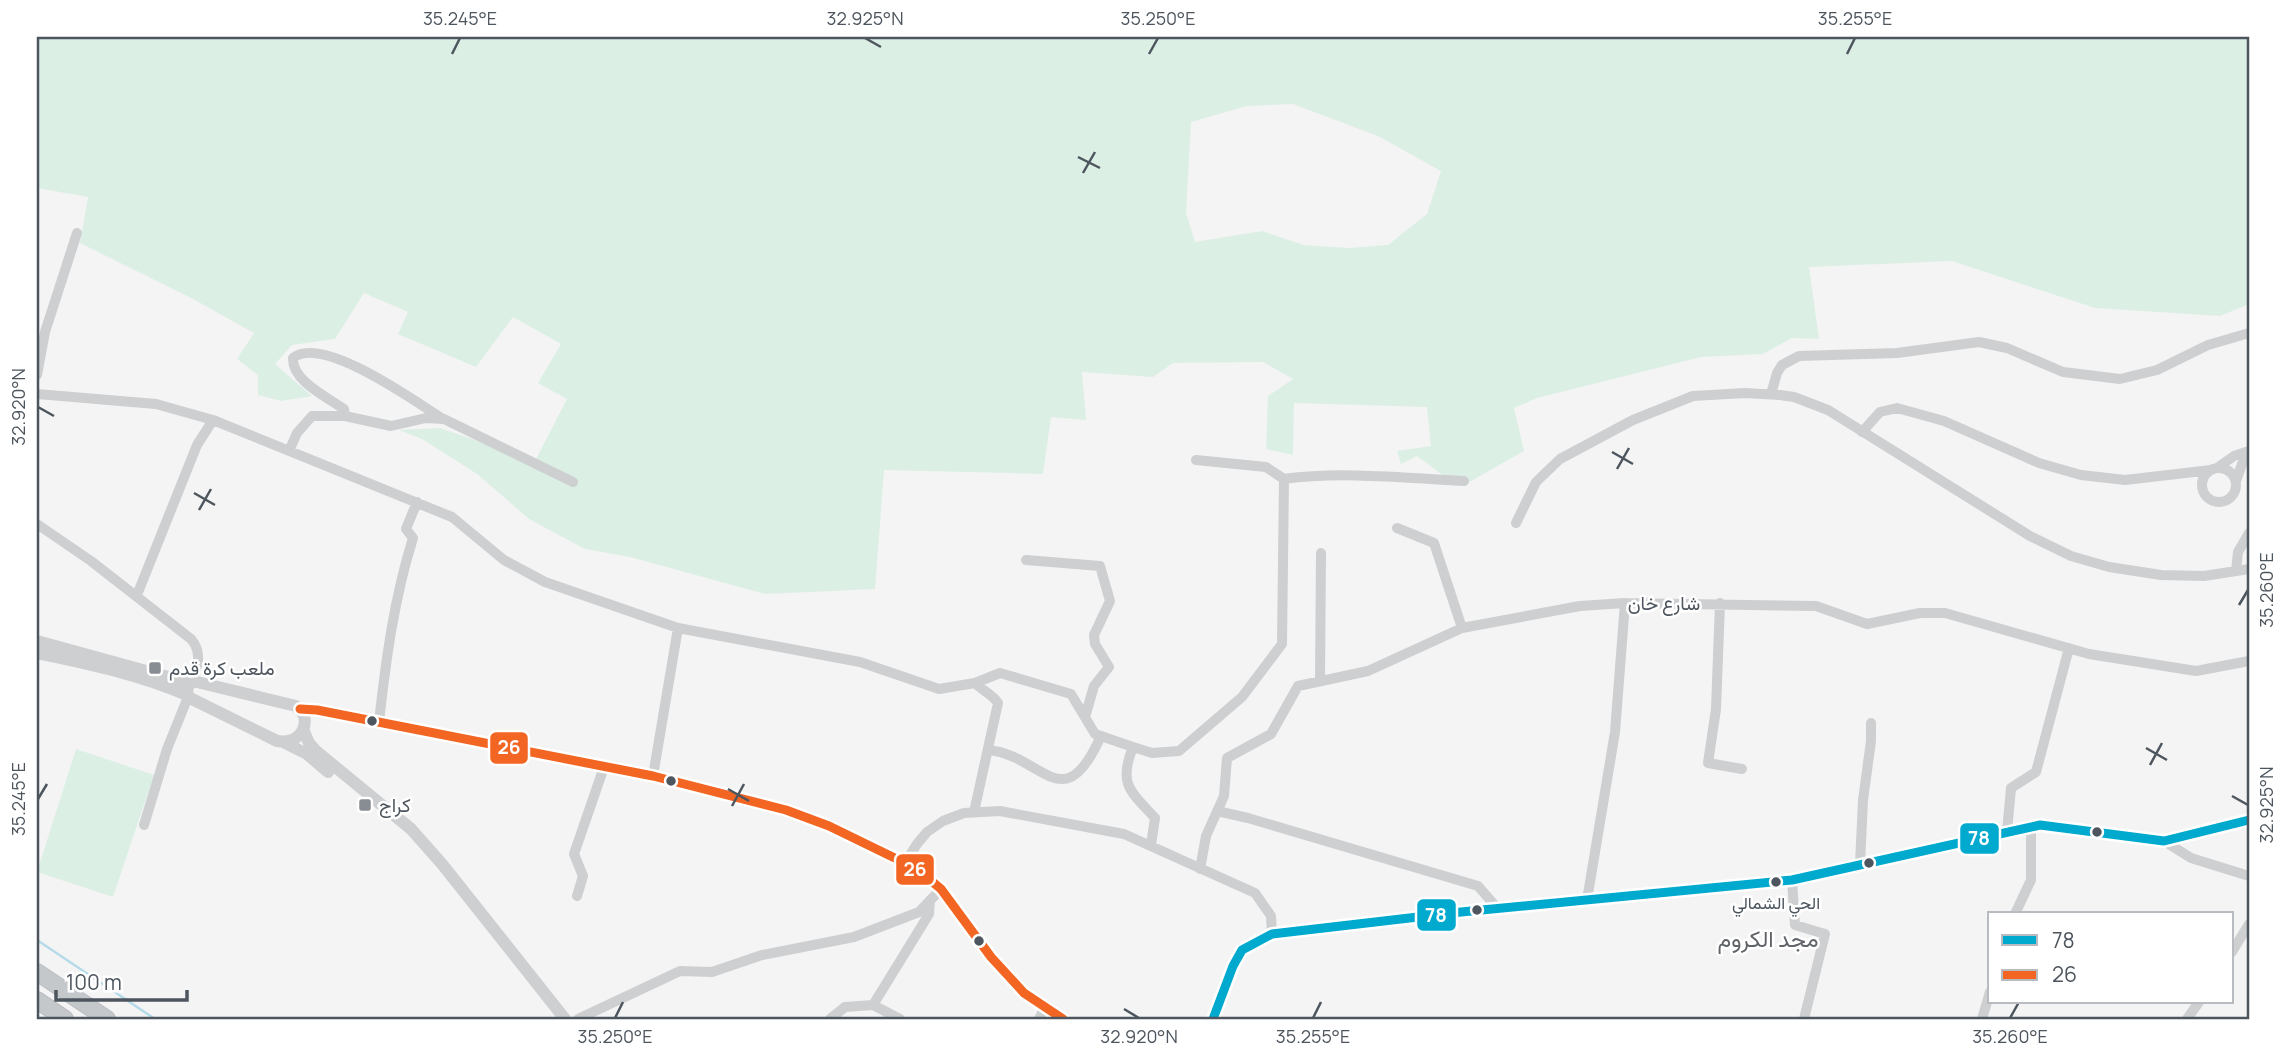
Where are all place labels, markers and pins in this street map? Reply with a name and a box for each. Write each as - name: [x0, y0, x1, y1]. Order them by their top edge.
- place label: ملعب كرة قدم: [169, 655, 275, 681]
- marker: ملعب كرة قدم: [147, 660, 163, 676]
- unlabelled marker: [365, 714, 379, 728]
- unlabelled marker: [664, 774, 678, 788]
- place label: كراج: [379, 792, 411, 818]
- marker: كراج: [357, 797, 373, 813]
- unlabelled marker: [2090, 825, 2104, 839]
- unlabelled marker: [1862, 856, 1876, 870]
- marker: الحي الشمالي: [1769, 875, 1783, 889]
- place label: الحي الشمالي: [1732, 891, 1820, 917]
- unlabelled marker: [1470, 903, 1484, 917]
- unlabelled marker: [972, 934, 986, 948]

